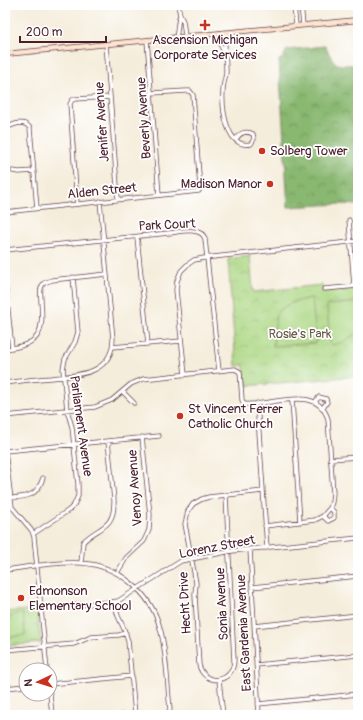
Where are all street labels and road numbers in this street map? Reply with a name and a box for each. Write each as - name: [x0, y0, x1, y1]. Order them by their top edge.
- street label: Beverly Avenue: [133, 76, 155, 160]
- street label: Jenifer Avenue: [91, 81, 113, 163]
- street label: Alden Street: [67, 179, 138, 203]
- street label: Park Court: [138, 215, 197, 234]
- street label: Parliament Avenue: [66, 375, 96, 478]
- street label: Venoy Avenue: [124, 449, 146, 527]
- street label: Lorenz Street: [178, 532, 257, 562]
- street label: Sonia Avenue: [212, 567, 232, 641]
- street label: Hecht Drive: [175, 571, 195, 635]
- street label: East Gardenia Avenue: [233, 574, 255, 692]

